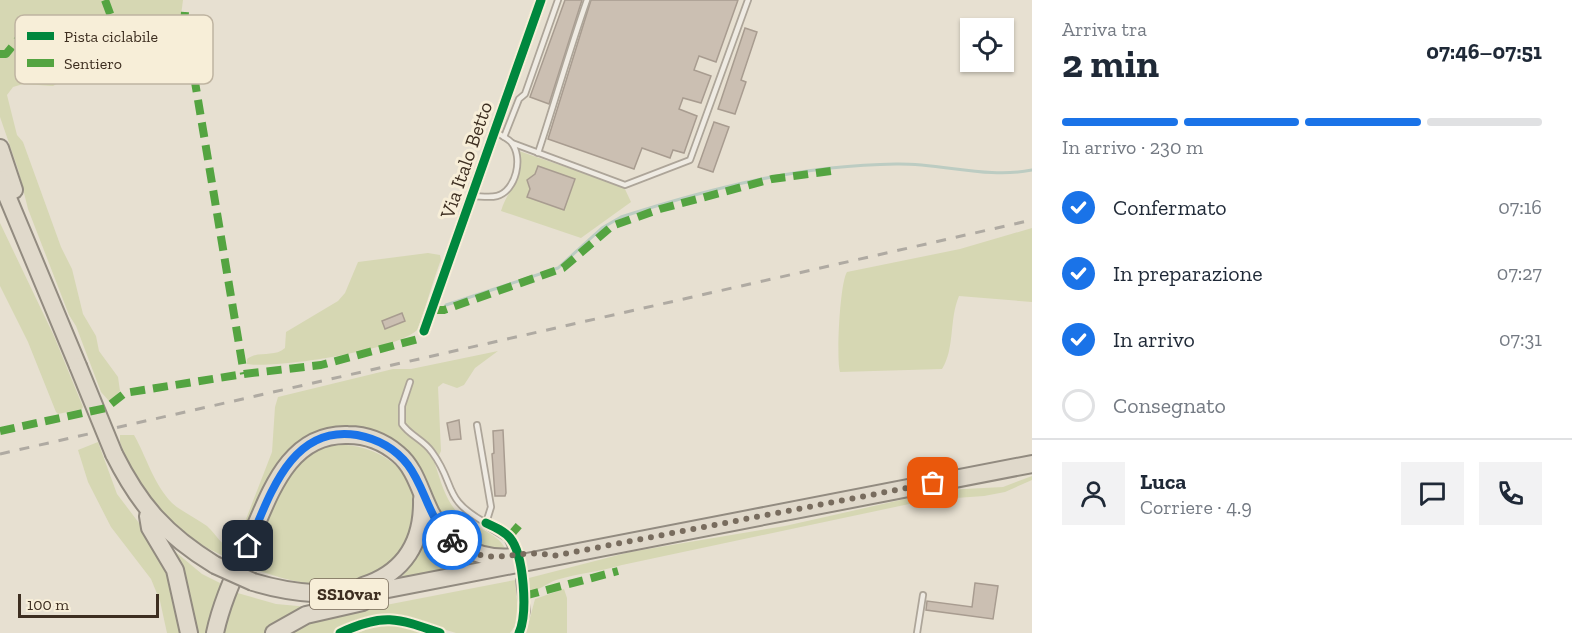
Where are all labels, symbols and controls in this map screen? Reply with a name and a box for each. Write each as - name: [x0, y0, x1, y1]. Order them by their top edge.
- legend: [15, 15, 213, 84]
- text: Arriva tra: [1062, 17, 1147, 41]
- map controls: [960, 18, 1014, 72]
- button: locate: [960, 18, 1014, 72]
- text: Pista ciclabile: [64, 27, 158, 46]
- text: 07:46–07:51: [1426, 38, 1542, 65]
- text: 2 min: [1062, 40, 1159, 87]
- text: Sentiero: [64, 54, 122, 73]
- street label: Via Italo Betto: [434, 98, 497, 223]
- text: In arrivo · 230 m: [1062, 135, 1203, 159]
- icon: check: [1062, 191, 1095, 224]
- text: Confermato: [1113, 194, 1227, 221]
- text: 07:16: [1498, 195, 1542, 219]
- icon: check: [1062, 257, 1095, 290]
- text: In preparazione: [1113, 260, 1263, 287]
- text: 07:27: [1497, 261, 1542, 285]
- icon: check: [1062, 323, 1095, 356]
- text: In arrivo: [1113, 326, 1195, 353]
- text: 07:31: [1499, 327, 1542, 351]
- text: Consegnato: [1113, 392, 1226, 419]
- pin: [907, 457, 958, 508]
- button: person: [1062, 462, 1125, 525]
- button: chat: [1401, 462, 1464, 525]
- button: phone: [1479, 462, 1542, 525]
- icon: bag: [916, 466, 949, 499]
- text: Luca: [1140, 468, 1186, 495]
- text: Corriere · 4.9: [1140, 495, 1252, 519]
- courier: [422, 510, 482, 570]
- pin: [222, 520, 273, 571]
- icon: bike: [436, 524, 469, 557]
- icon: home: [231, 529, 264, 562]
- road number: SS10var: [310, 579, 388, 609]
- scale bar: [18, 591, 159, 618]
- text: 100 m: [27, 595, 69, 614]

